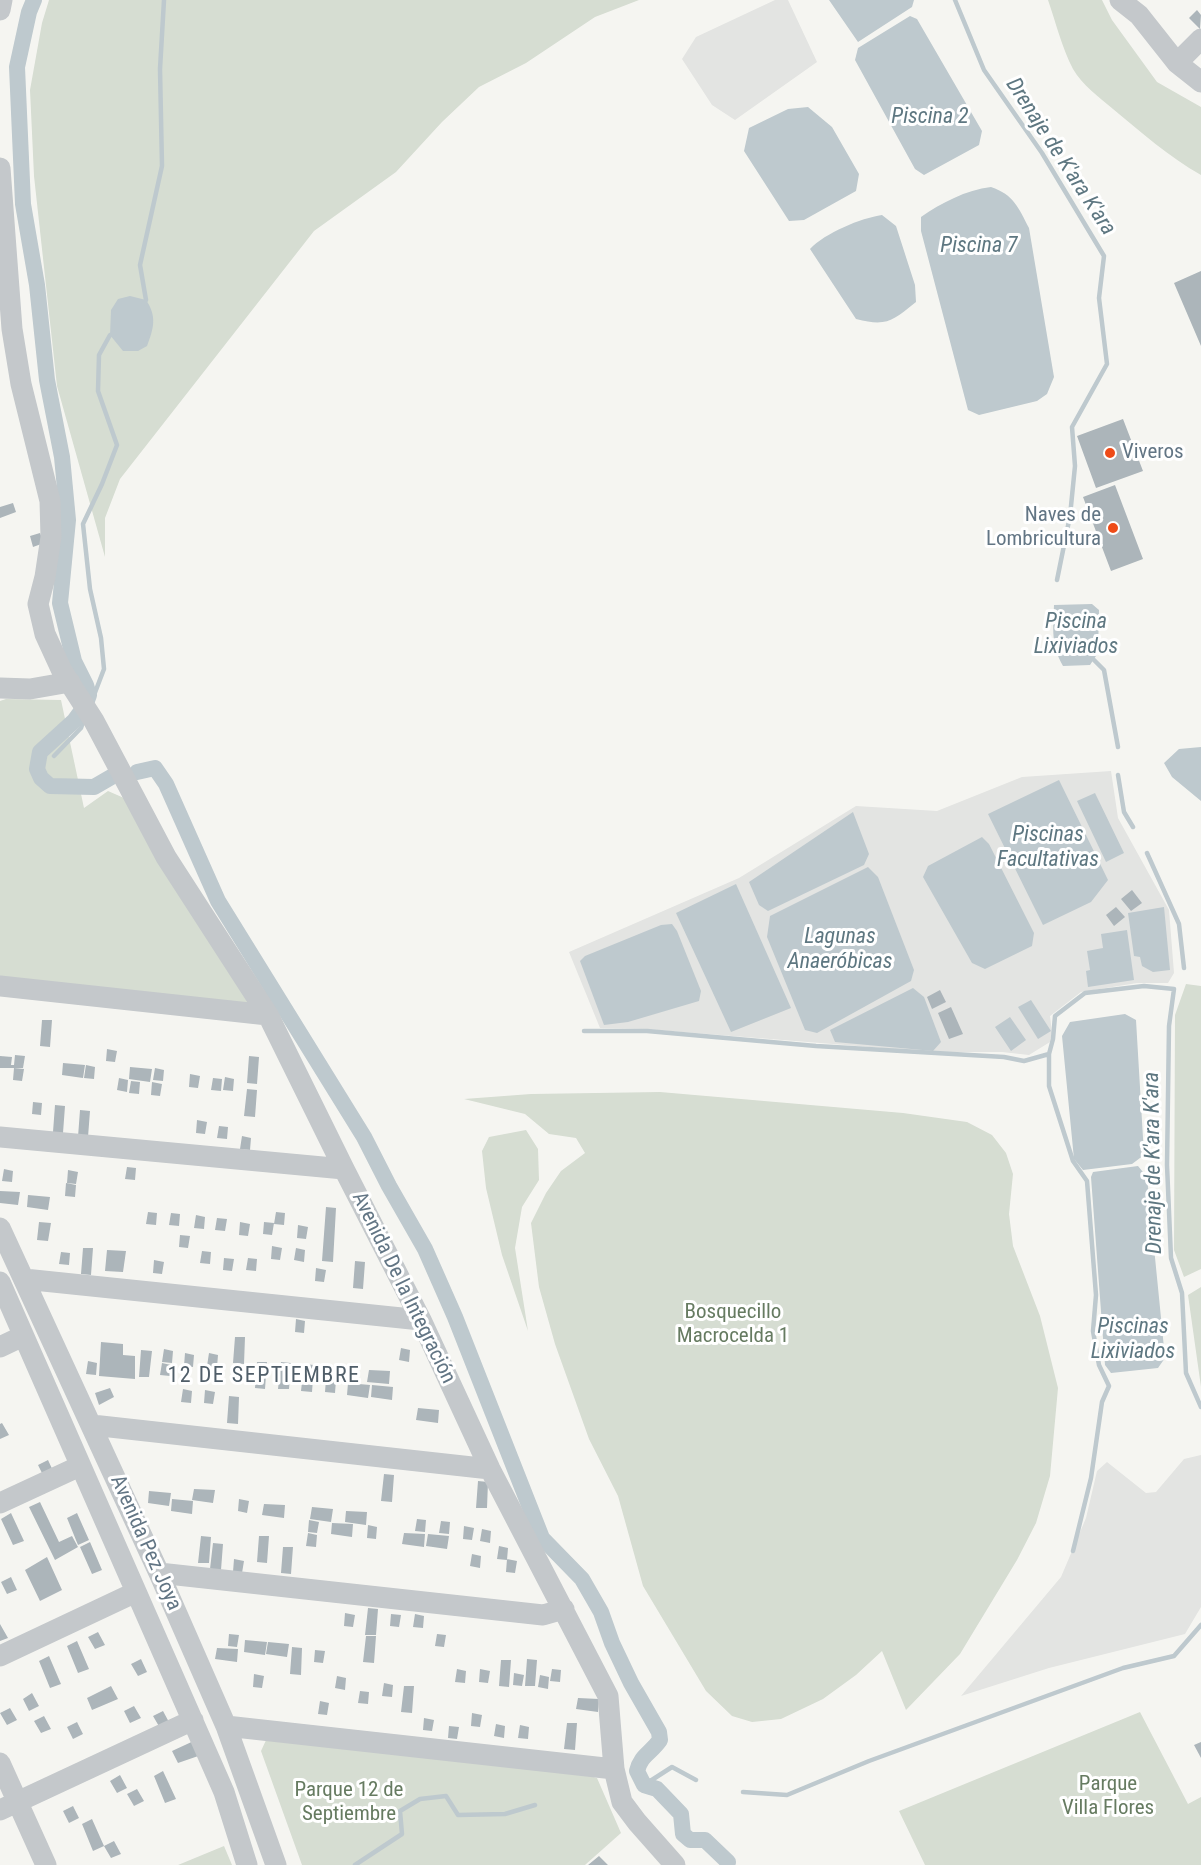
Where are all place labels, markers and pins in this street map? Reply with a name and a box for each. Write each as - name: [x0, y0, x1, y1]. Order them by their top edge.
- place label: Viveros: [1122, 440, 1184, 466]
- marker: Viveros: [1103, 446, 1117, 460]
- place label: Naves de Lombricultura: [986, 503, 1101, 553]
- marker: Naves de Lombricultura: [1106, 521, 1120, 535]

